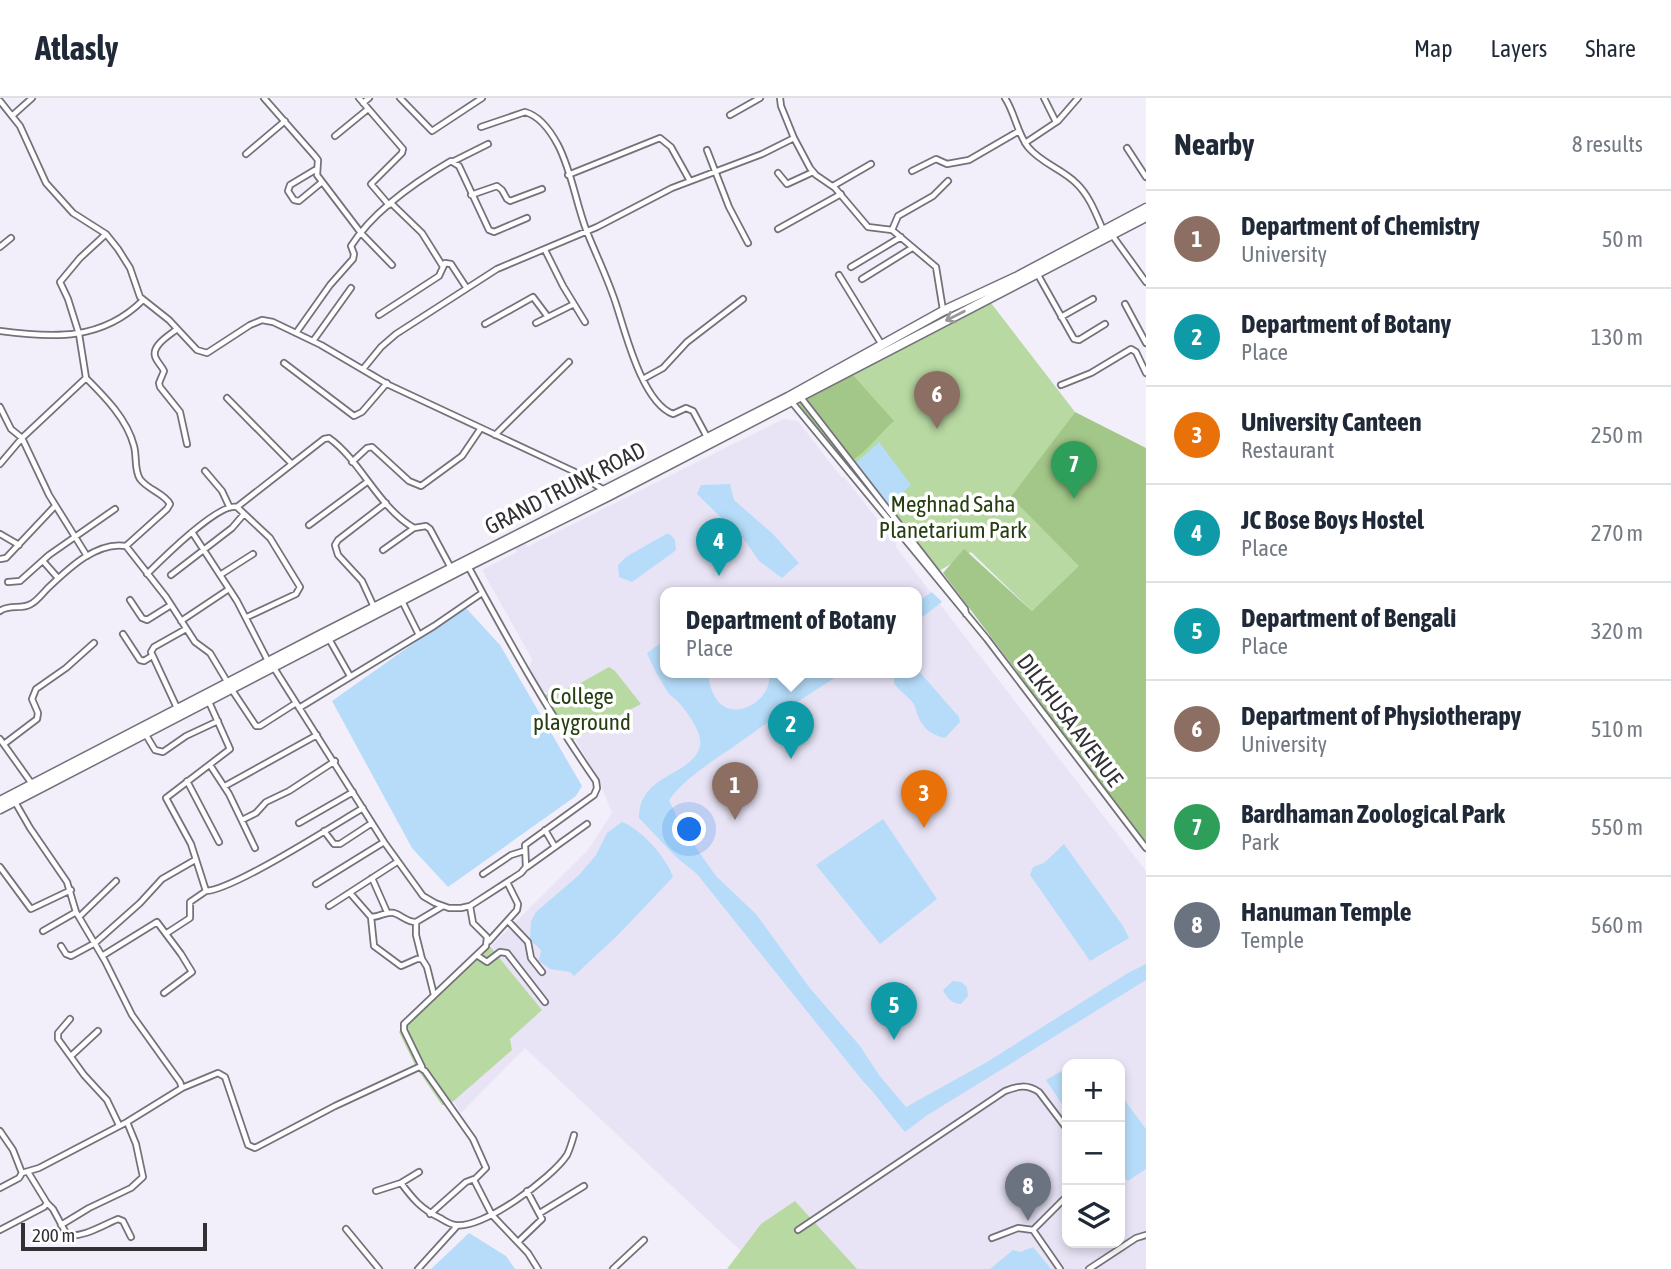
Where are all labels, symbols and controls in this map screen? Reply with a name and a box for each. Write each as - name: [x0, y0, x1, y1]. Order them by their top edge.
- text: Atlasly: [35, 29, 118, 67]
- text: Map: [1414, 35, 1453, 62]
- text: Layers: [1491, 35, 1547, 62]
- text: Share: [1585, 35, 1636, 62]
- text: Nearby: [1174, 127, 1254, 161]
- text: 8 results: [1572, 131, 1643, 157]
- text: Department of Chemistry: [1241, 211, 1480, 241]
- text: 1: [1192, 226, 1202, 252]
- text: 50 m: [1602, 226, 1643, 252]
- text: University: [1241, 241, 1327, 267]
- text: Department of Botany: [1241, 309, 1451, 339]
- one-way arrow: [945, 310, 966, 324]
- text: 2: [1192, 324, 1202, 350]
- text: 130 m: [1591, 324, 1643, 350]
- text: Place: [1241, 339, 1288, 365]
- pin: 6: [914, 371, 960, 429]
- text: University Canteen: [1241, 407, 1422, 437]
- text: 3: [1192, 422, 1202, 448]
- text: 250 m: [1591, 422, 1643, 448]
- street label: GRAND TRUNK ROAD: [480, 436, 650, 540]
- text: Restaurant: [1241, 437, 1334, 463]
- pin: 7: [1051, 441, 1097, 499]
- park label: Meghnad Saha Planetarium Park: [879, 491, 1027, 543]
- text: JC Bose Boys Hostel: [1241, 505, 1424, 535]
- pin: 4: [696, 518, 742, 576]
- text: 4: [1192, 520, 1202, 546]
- text: 270 m: [1591, 520, 1643, 546]
- text: Place: [1241, 535, 1288, 561]
- popup: [660, 587, 922, 678]
- text: Department of Bengali: [1241, 603, 1456, 633]
- text: Department of Botany: [686, 605, 896, 635]
- text: 5: [1192, 618, 1202, 644]
- text: 320 m: [1591, 618, 1643, 644]
- text: Place: [1241, 633, 1288, 659]
- text: Place: [686, 635, 733, 661]
- street label: DILKHUSA AVENUE: [1012, 649, 1128, 791]
- park label: College playground: [533, 683, 631, 735]
- pin: 2: [768, 701, 814, 759]
- text: Department of Physiotherapy: [1241, 701, 1521, 731]
- text: 6: [1192, 716, 1202, 742]
- text: 510 m: [1591, 716, 1643, 742]
- text: University: [1241, 731, 1327, 757]
- pin: 1: [712, 762, 758, 820]
- pin: 3: [901, 770, 947, 828]
- text: Bardhaman Zoological Park: [1241, 799, 1505, 829]
- your location: [672, 812, 706, 846]
- text: 7: [1192, 814, 1202, 840]
- text: 550 m: [1591, 814, 1643, 840]
- text: Park: [1241, 829, 1279, 855]
- text: Hanuman Temple: [1241, 897, 1411, 927]
- text: 8: [1192, 912, 1202, 938]
- text: 560 m: [1591, 912, 1643, 938]
- text: Temple: [1241, 927, 1304, 953]
- pin: 5: [871, 982, 917, 1040]
- map controls: [1062, 1059, 1125, 1248]
- button: +: [1062, 1059, 1125, 1122]
- button: −: [1062, 1122, 1125, 1185]
- pin: 8: [1005, 1163, 1051, 1221]
- button: layers: [1062, 1185, 1125, 1248]
- scale bar: [21, 1220, 206, 1252]
- text: 200 m: [32, 1224, 75, 1246]

